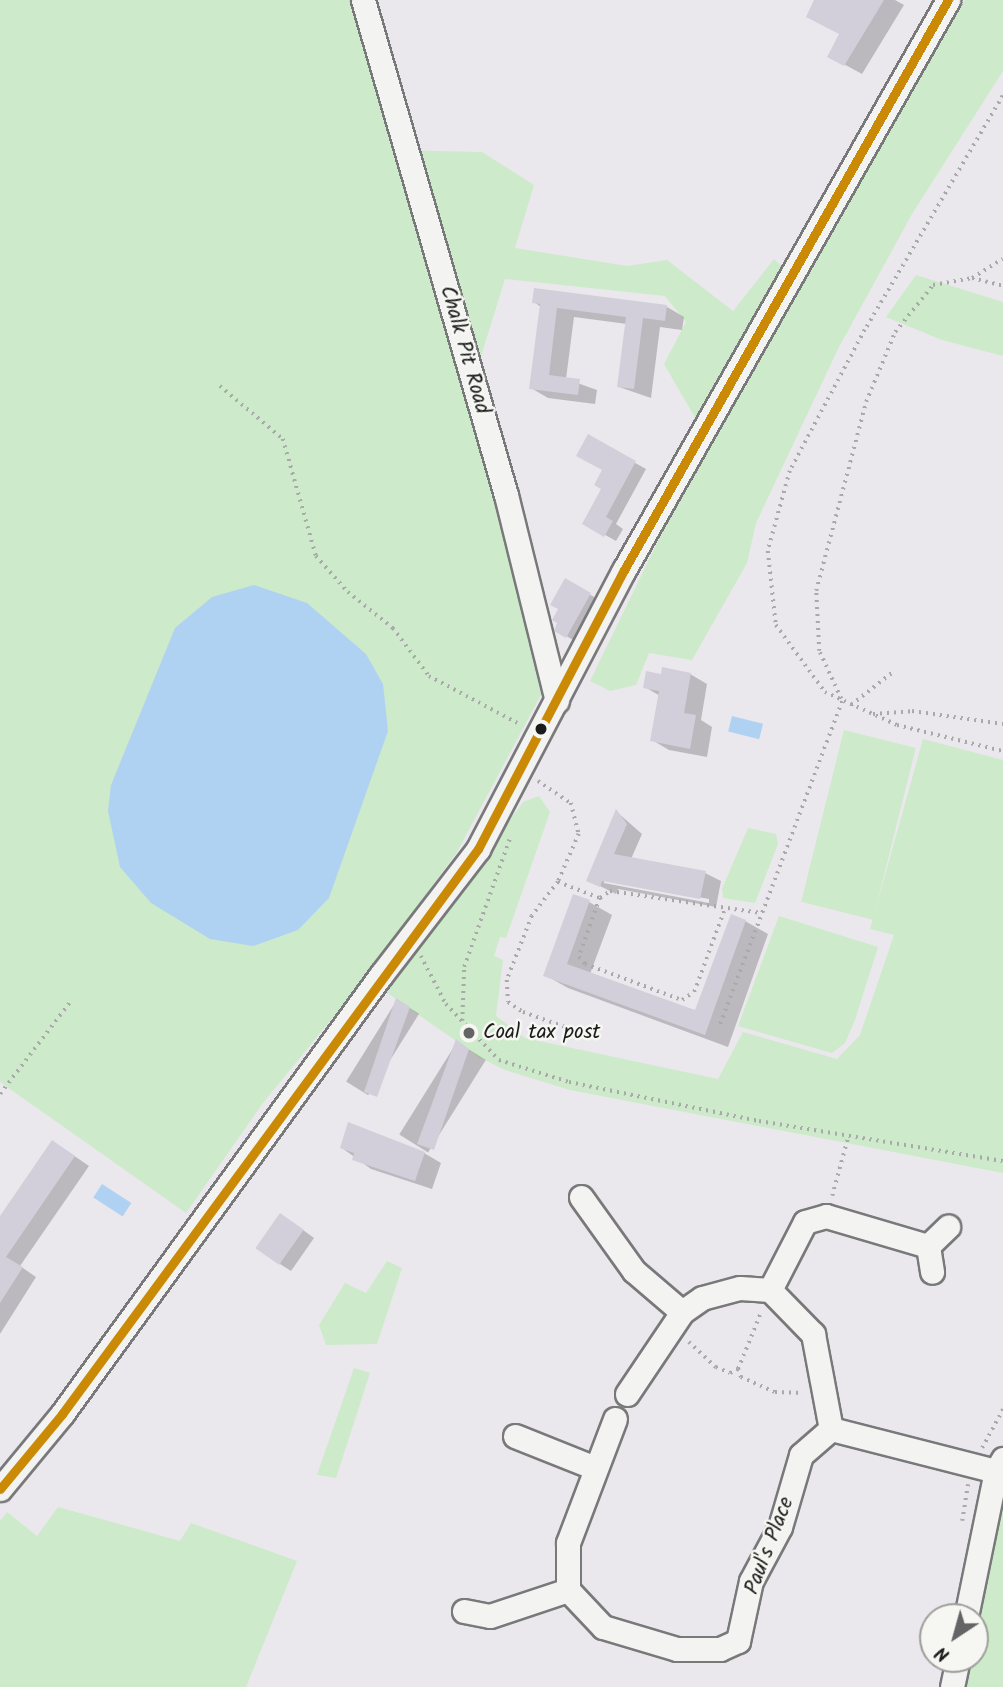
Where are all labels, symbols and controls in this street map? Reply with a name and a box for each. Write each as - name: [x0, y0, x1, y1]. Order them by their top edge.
- street label: Chalk Pit Road: [434, 283, 494, 417]
- unlabelled marker: [534, 722, 548, 736]
- place label: Coal tax post: [483, 1020, 600, 1046]
- marker: Coal tax post: [461, 1025, 477, 1041]
- street label: Paul's Place: [740, 1494, 800, 1598]
- north arrow: [919, 1603, 989, 1673]
- text: N: [929, 1638, 957, 1669]

